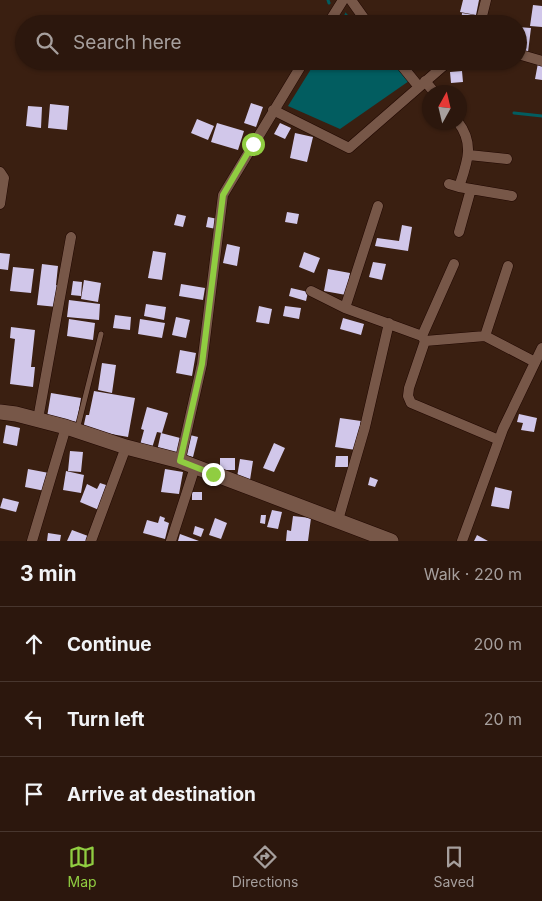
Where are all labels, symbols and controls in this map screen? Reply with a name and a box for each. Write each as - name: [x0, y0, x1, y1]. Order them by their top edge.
- search box: [15, 15, 527, 70]
- icon: search: [33, 29, 61, 57]
- text: Search here: [73, 31, 182, 54]
- north arrow: [422, 85, 467, 130]
- route start: [242, 133, 265, 156]
- route end: [202, 463, 225, 486]
- text: 3 min: [20, 561, 76, 586]
- text: Walk · 220 m: [424, 564, 522, 584]
- icon: ahead: [20, 630, 48, 658]
- text: Continue: [67, 633, 152, 656]
- text: 200 m: [474, 634, 522, 654]
- icon: left: [20, 705, 48, 733]
- text: Turn left: [67, 708, 145, 731]
- text: 20 m: [484, 709, 522, 729]
- icon: arrive: [20, 780, 48, 808]
- text: Arrive at destination: [67, 783, 256, 806]
- tab: Map: [68, 843, 97, 890]
- tab: Directions: [232, 843, 298, 890]
- tab: Saved: [433, 843, 474, 890]

